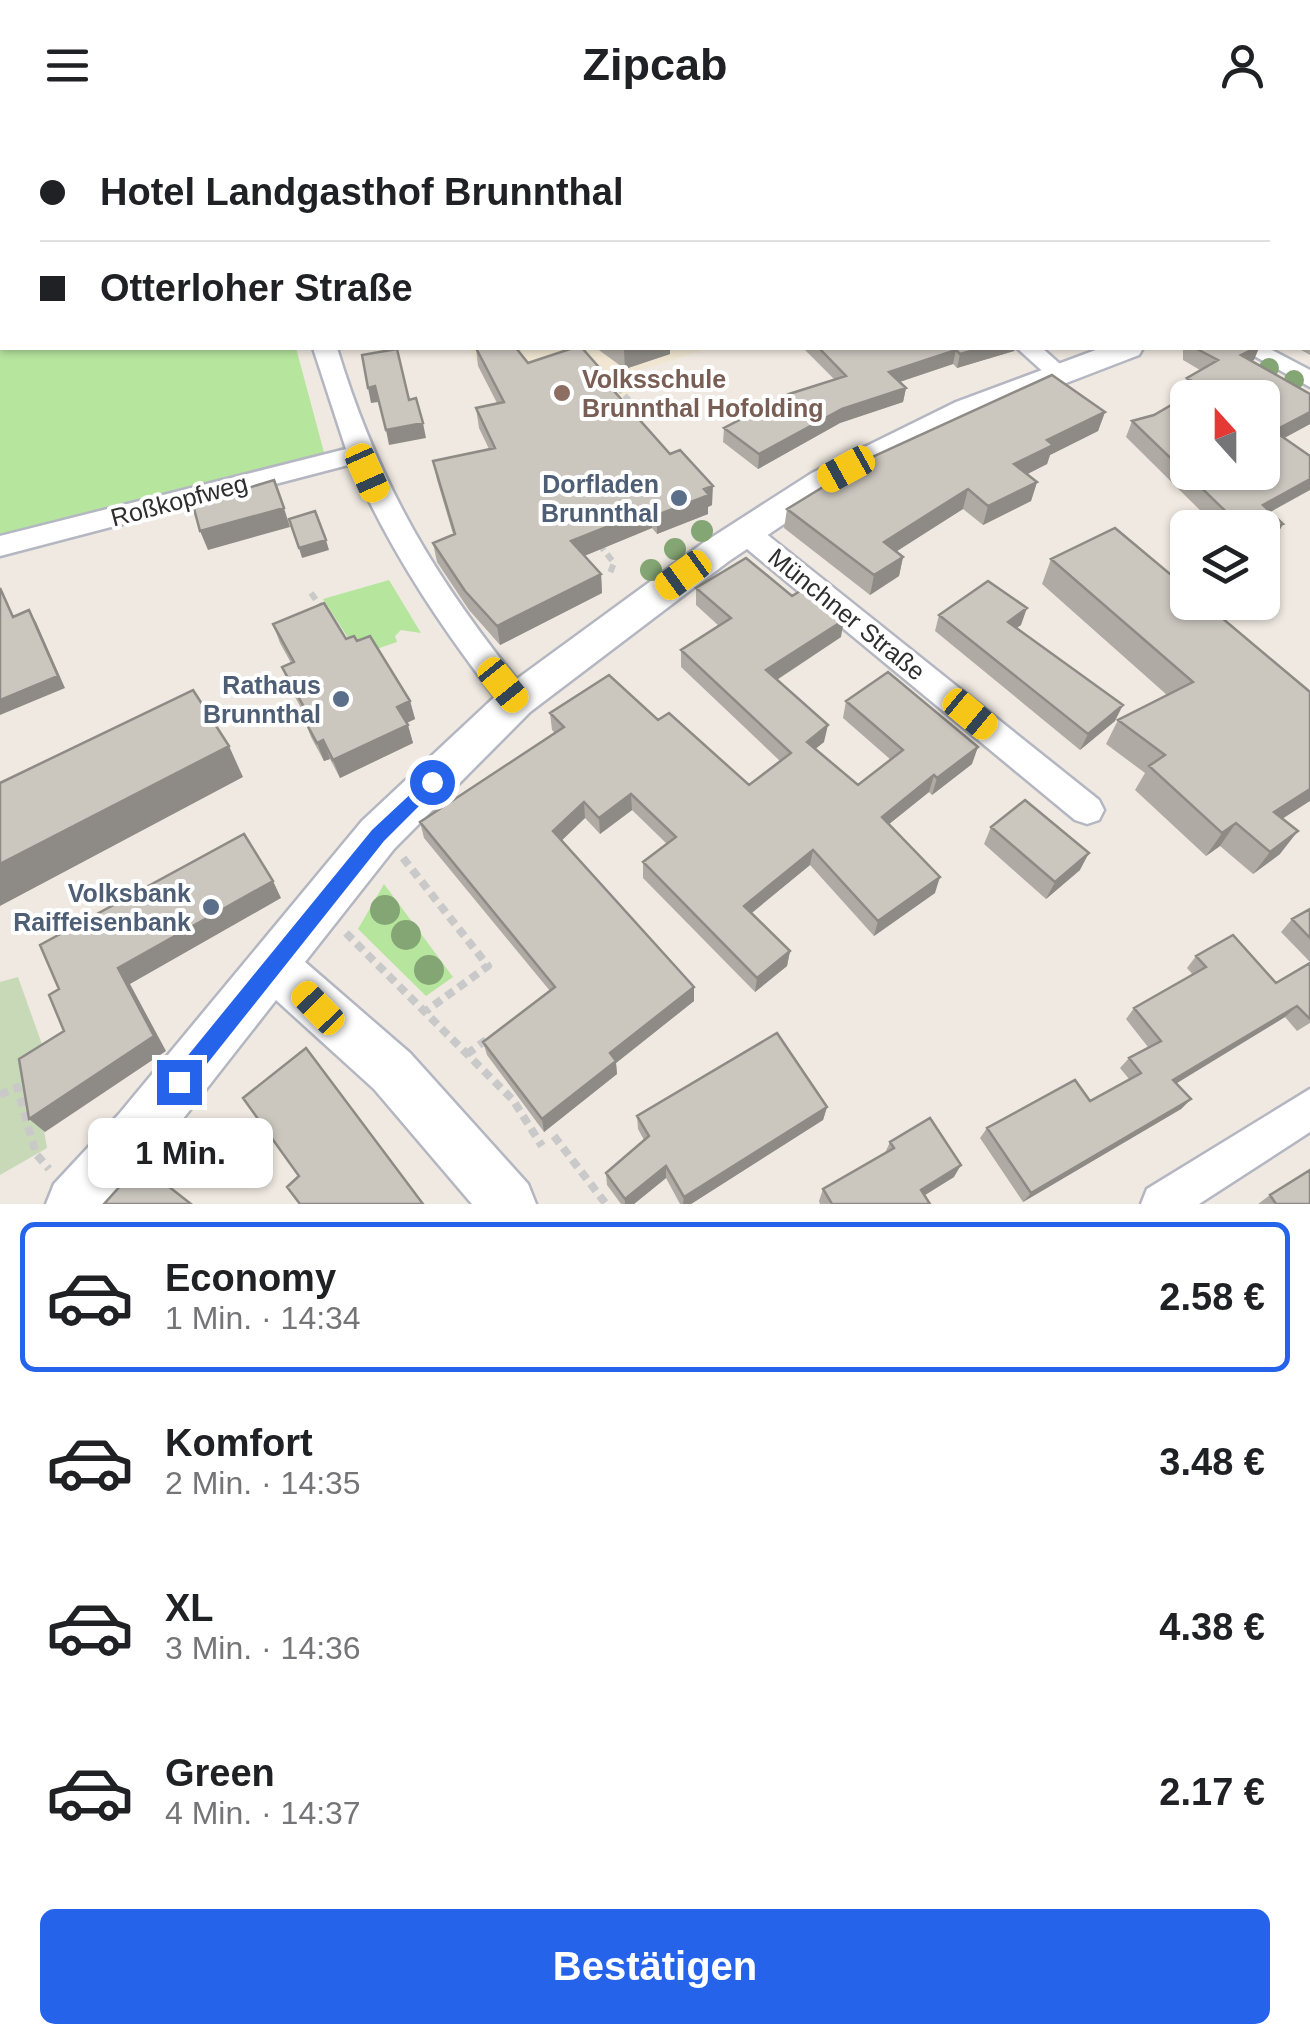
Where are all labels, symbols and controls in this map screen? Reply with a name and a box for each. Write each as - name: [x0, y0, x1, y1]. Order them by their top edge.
- icon: menu: [40, 38, 95, 93]
- icon: person: [1215, 38, 1270, 93]
- text: Zipcab: [582, 39, 728, 90]
- text: Hotel Landgasthof Brunnthal: [100, 171, 624, 213]
- text: Otterloher Straße: [100, 267, 413, 309]
- place label: Volksschule Brunnthal Hofolding: [582, 365, 824, 422]
- north arrow: [1170, 380, 1280, 490]
- map controls: [1170, 380, 1280, 620]
- marker: Volksschule Brunnthal Hofolding: [551, 382, 573, 404]
- car: [341, 439, 393, 507]
- car: [812, 441, 880, 497]
- street label: Roßkopfweg: [108, 468, 250, 532]
- place label: Dorfladen Brunnthal: [541, 470, 659, 527]
- marker: Dorfladen Brunnthal: [668, 487, 690, 509]
- button: layers: [1170, 510, 1280, 620]
- street label: Münchner Straße: [763, 542, 931, 686]
- car: [650, 545, 716, 605]
- car: [472, 652, 534, 718]
- place label: Rathaus Brunnthal: [203, 671, 321, 728]
- car: [937, 683, 1003, 745]
- marker: Rathaus Brunnthal: [330, 688, 352, 710]
- route start: [410, 760, 455, 805]
- place label: Volksbank Raiffeisenbank: [13, 879, 191, 936]
- marker: Volksbank Raiffeisenbank: [200, 896, 222, 918]
- car: [286, 976, 350, 1040]
- route end: [157, 1060, 202, 1105]
- callout: 1 Min.: [86, 1117, 272, 1187]
- text: 1 Min.: [135, 1135, 226, 1171]
- icon: car: [45, 1252, 135, 1342]
- text: Economy: [165, 1257, 336, 1299]
- text: 2.58 €: [1159, 1276, 1265, 1318]
- text: 1 Min. · 14:34: [165, 1300, 361, 1336]
- icon: car: [45, 1417, 135, 1507]
- text: Komfort: [165, 1422, 313, 1464]
- text: 3.48 €: [1159, 1441, 1265, 1483]
- text: 2 Min. · 14:35: [165, 1465, 361, 1501]
- icon: car: [45, 1582, 135, 1672]
- text: XL: [165, 1587, 214, 1629]
- text: 4.38 €: [1159, 1606, 1265, 1648]
- text: 3 Min. · 14:36: [165, 1630, 361, 1666]
- icon: car: [45, 1747, 135, 1837]
- text: Green: [165, 1752, 275, 1794]
- text: 2.17 €: [1159, 1771, 1265, 1813]
- text: 4 Min. · 14:37: [165, 1795, 361, 1831]
- button: Bestätigen: [40, 1909, 1270, 2024]

